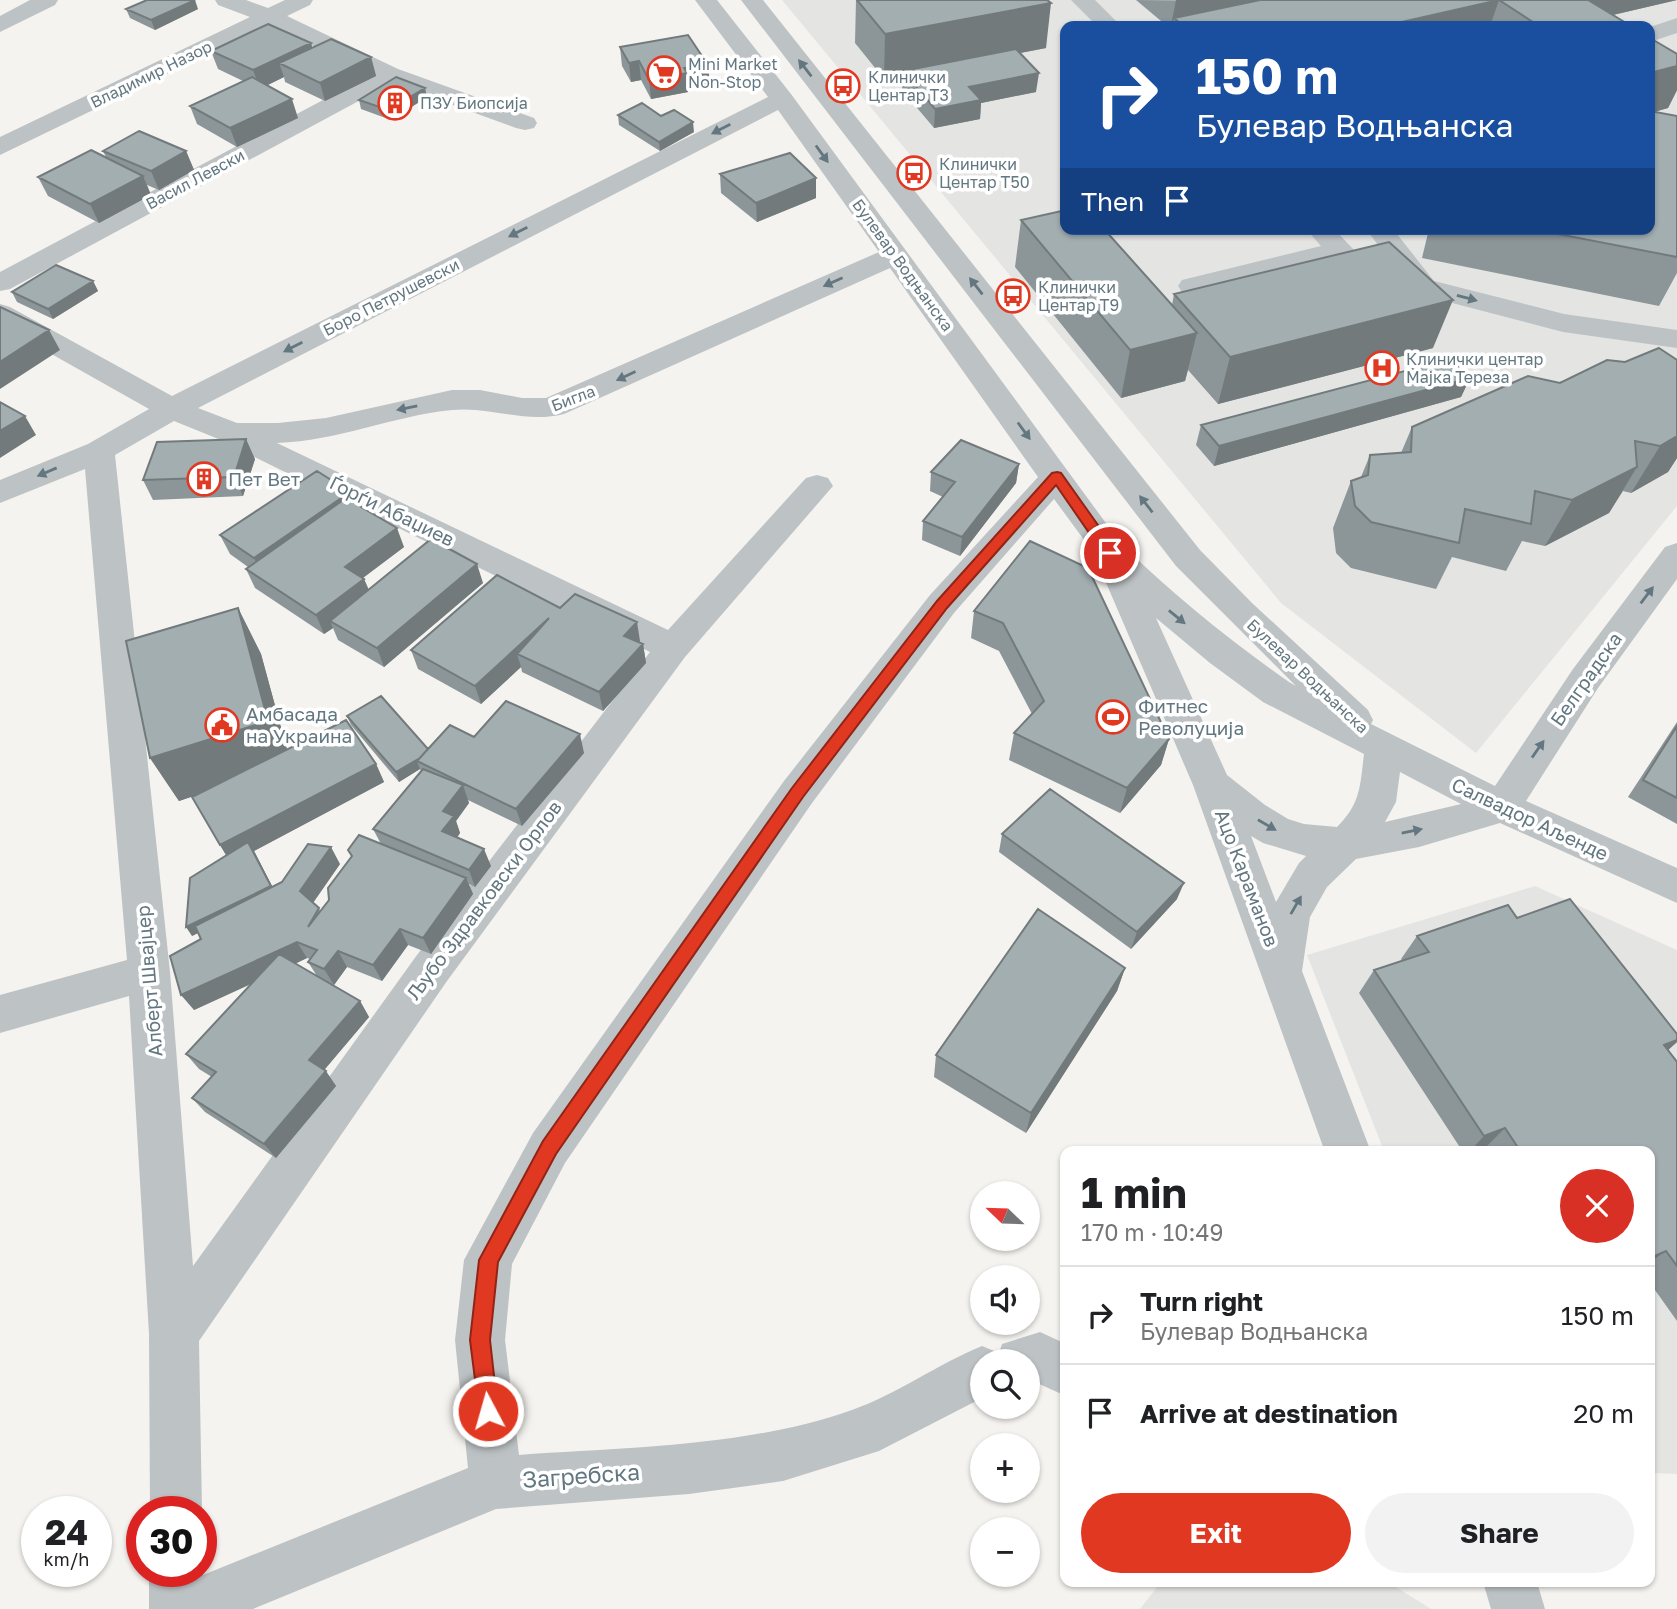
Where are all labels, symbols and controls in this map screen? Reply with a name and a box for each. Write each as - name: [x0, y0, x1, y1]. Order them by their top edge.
- street label: Владимир Назор: [87, 36, 215, 112]
- text: 150 m: [1196, 46, 1338, 105]
- icon: right: [1081, 49, 1172, 140]
- supermarket icon: Mini Market Non-Stop: [645, 54, 683, 92]
- place label: Mini Market Non-Stop: [688, 54, 778, 92]
- one-way arrow: [799, 59, 813, 77]
- bus stop icon: Клинички Центар Т3: [824, 67, 862, 105]
- place label: Клинички Центар Т3: [868, 67, 949, 105]
- building icon: ПЗУ Биопсија: [376, 84, 414, 122]
- place label: ПЗУ Биопсија: [420, 93, 528, 113]
- text: Булевар Водњанска: [1196, 106, 1514, 144]
- one-way arrow: [711, 123, 730, 135]
- street label: Васил Левски: [142, 145, 248, 213]
- one-way arrow: [815, 145, 829, 163]
- bus stop icon: Клинички Центар Т50: [895, 154, 933, 192]
- place label: Клинички Центар Т50: [939, 154, 1030, 192]
- icon: arrive: [1158, 182, 1196, 220]
- text: Then: [1081, 186, 1144, 217]
- street label: Булевар Водњанска: [848, 195, 958, 335]
- one-way arrow: [508, 227, 528, 238]
- street label: Боро Петрушевски: [320, 254, 462, 340]
- one-way arrow: [822, 277, 843, 288]
- one-way arrow: [969, 277, 983, 295]
- bus stop icon: Клинички Центар Т9: [994, 277, 1032, 315]
- place label: Клинички Центар Т9: [1038, 277, 1119, 315]
- one-way arrow: [1456, 293, 1478, 304]
- one-way arrow: [284, 341, 303, 353]
- hospital icon: Клинички центар Мајка Тереза: [1363, 349, 1401, 387]
- place label: Клинички центар Мајка Тереза: [1406, 349, 1544, 387]
- one-way arrow: [616, 370, 636, 382]
- street label: Бигла: [548, 381, 598, 415]
- one-way arrow: [396, 403, 418, 414]
- one-way arrow: [1017, 422, 1031, 440]
- building icon: Пет Вет: [185, 460, 223, 498]
- one-way arrow: [37, 467, 58, 478]
- place label: Пет Вет: [228, 467, 300, 490]
- street label: Ѓорѓи Абаџиев: [326, 470, 458, 551]
- one-way arrow: [1139, 495, 1153, 513]
- pin: [1080, 523, 1140, 583]
- icon: arrive: [1091, 534, 1129, 572]
- one-way arrow: [1639, 586, 1653, 604]
- one-way arrow: [1167, 609, 1185, 624]
- street label: Булевар Водњанска: [1243, 615, 1373, 737]
- street label: Белградска: [1545, 627, 1626, 730]
- place label: Фитнес Револуција: [1138, 694, 1244, 739]
- sports icon: Фитнес Револуција: [1094, 698, 1132, 736]
- place label: Амбасада на Украина: [246, 702, 352, 747]
- public building icon: Амбасада на Украина: [203, 706, 241, 744]
- one-way arrow: [1531, 740, 1545, 758]
- street label: Салвадор Аљенде: [1448, 772, 1612, 865]
- street label: Љубо Здравковски Орлов: [401, 796, 566, 1004]
- street label: Ацо Караманов: [1211, 806, 1284, 950]
- one-way arrow: [1257, 819, 1276, 832]
- one-way arrow: [1401, 826, 1423, 837]
- one-way arrow: [1290, 895, 1302, 914]
- street label: Алберт Швајцер: [130, 905, 167, 1058]
- text: 1 min: [1081, 1167, 1187, 1217]
- button: close: [1560, 1169, 1634, 1243]
- north arrow: [970, 1181, 1040, 1251]
- map controls: [970, 1181, 1040, 1587]
- text: 170 m · 10:49: [1081, 1218, 1223, 1246]
- button: sound: [970, 1265, 1040, 1335]
- text: Turn right: [1140, 1286, 1263, 1317]
- icon: right: [1081, 1296, 1119, 1334]
- text: 150 m: [1561, 1300, 1634, 1331]
- text: Булевар Водњанска: [1140, 1317, 1368, 1345]
- button: search: [970, 1349, 1040, 1419]
- position arrow: [451, 1374, 525, 1448]
- icon: arrive: [1081, 1394, 1119, 1432]
- text: Arrive at destination: [1140, 1398, 1398, 1429]
- text: 20 m: [1573, 1398, 1634, 1429]
- button: +: [970, 1433, 1040, 1503]
- street label: Загребска: [521, 1457, 641, 1493]
- button: Exit: [1081, 1493, 1351, 1573]
- button: Share: [1365, 1493, 1634, 1573]
- speed limit sign: 30: [126, 1496, 217, 1587]
- text: 24: [45, 1511, 88, 1553]
- button: −: [970, 1517, 1040, 1587]
- text: km/h: [44, 1548, 89, 1570]

